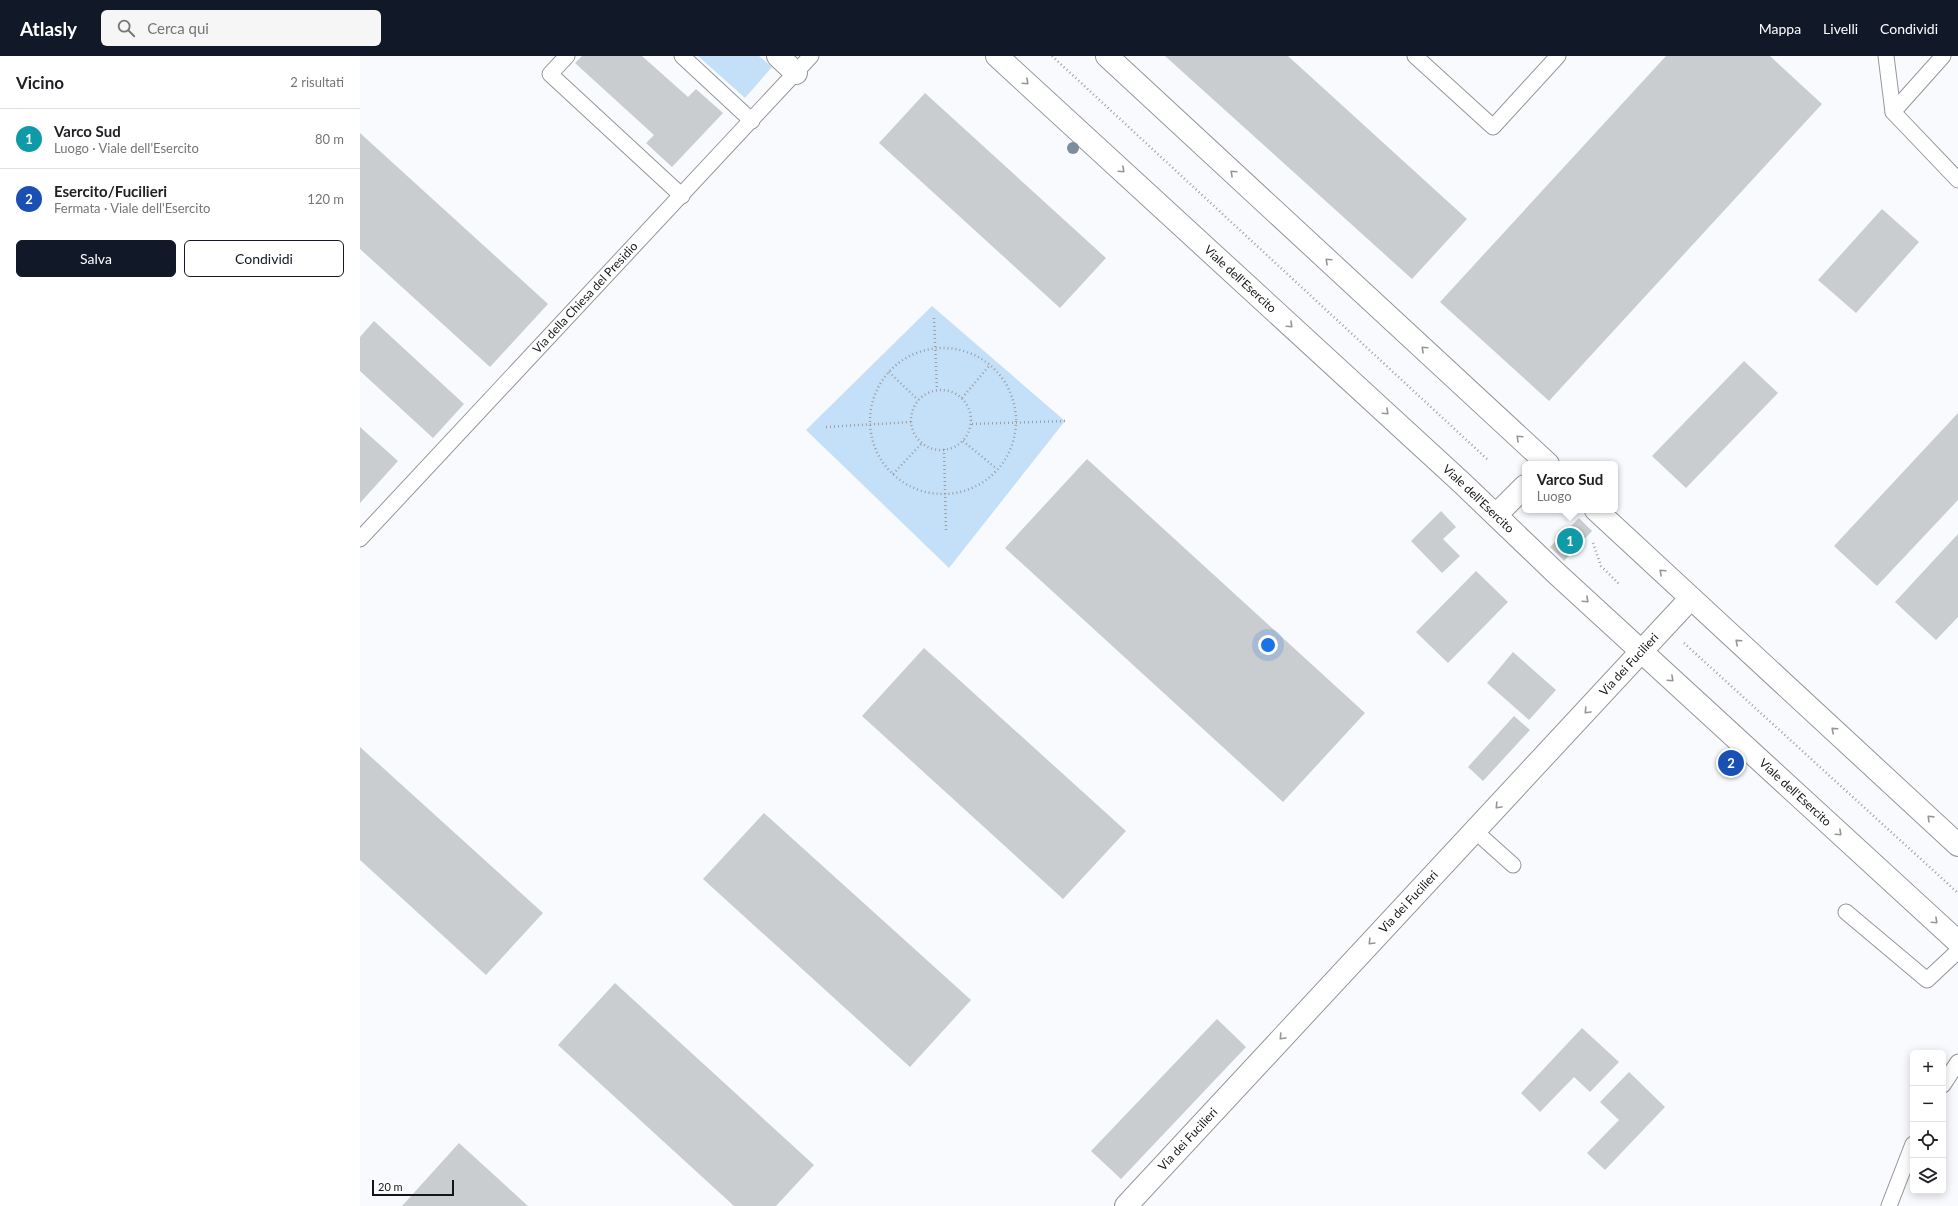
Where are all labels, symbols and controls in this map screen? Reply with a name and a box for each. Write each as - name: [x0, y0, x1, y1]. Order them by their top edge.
- search box: [101, 10, 381, 46]
- text: Atlasly: [20, 17, 77, 40]
- icon: search: [115, 17, 137, 39]
- text: Cerca qui: [147, 19, 209, 37]
- text: Mappa: [1759, 20, 1801, 37]
- text: Livelli: [1823, 20, 1858, 37]
- text: Condividi: [1880, 20, 1938, 37]
- text: Vicino: [16, 72, 64, 93]
- text: 2 risultati: [290, 74, 344, 90]
- one-way arrow: [1021, 78, 1029, 85]
- text: Varco Sud: [54, 122, 121, 140]
- text: 1: [25, 131, 33, 147]
- text: 80 m: [315, 131, 344, 147]
- text: Luogo · Viale dell'Esercito: [54, 140, 199, 156]
- one-way arrow: [1117, 166, 1125, 173]
- one-way arrow: [1230, 170, 1238, 177]
- text: Esercito/Fucilieri: [54, 182, 167, 200]
- text: 2: [25, 191, 33, 207]
- text: 120 m: [307, 191, 344, 207]
- text: Fermata · Viale dell'Esercito: [54, 200, 210, 216]
- street label: Via della Chiesa del Presidio: [529, 238, 641, 356]
- button: Salva: [16, 240, 176, 277]
- button: Condividi: [184, 240, 344, 277]
- street label: Viale dell'Esercito: [1201, 242, 1280, 316]
- one-way arrow: [1325, 258, 1333, 266]
- one-way arrow: [1285, 320, 1293, 327]
- one-way arrow: [1421, 347, 1428, 354]
- one-way arrow: [1381, 408, 1388, 415]
- one-way arrow: [1516, 435, 1524, 442]
- street label: Viale dell'Esercito: [1440, 461, 1518, 536]
- popup: [1522, 461, 1618, 513]
- text: Varco Sud: [1537, 470, 1603, 488]
- text: Luogo: [1537, 488, 1572, 504]
- pin: 1: [1557, 526, 1583, 556]
- one-way arrow: [1659, 569, 1667, 577]
- one-way arrow: [1581, 595, 1589, 603]
- street label: Via dei Fucilieri: [1596, 630, 1661, 699]
- your location: [1258, 635, 1278, 655]
- one-way arrow: [1735, 640, 1743, 647]
- one-way arrow: [1666, 674, 1674, 681]
- one-way arrow: [1584, 706, 1592, 714]
- one-way arrow: [1831, 727, 1839, 735]
- pin: 2: [1718, 748, 1744, 778]
- street label: Viale dell'Esercito: [1756, 755, 1835, 829]
- one-way arrow: [1495, 801, 1503, 809]
- one-way arrow: [1927, 815, 1935, 823]
- one-way arrow: [1834, 828, 1842, 836]
- street label: Via dei Fucilieri: [1375, 867, 1441, 936]
- one-way arrow: [1930, 916, 1938, 924]
- one-way arrow: [1368, 937, 1375, 944]
- one-way arrow: [1279, 1032, 1287, 1040]
- map controls: [1910, 1050, 1946, 1194]
- button: +: [1910, 1050, 1946, 1086]
- button: −: [1910, 1086, 1946, 1122]
- street label: Via dei Fucilieri: [1155, 1104, 1220, 1173]
- button: locate: [1910, 1122, 1946, 1158]
- button: layers: [1910, 1158, 1946, 1194]
- scale bar: [372, 1178, 454, 1197]
- text: 20 m: [378, 1180, 403, 1193]

